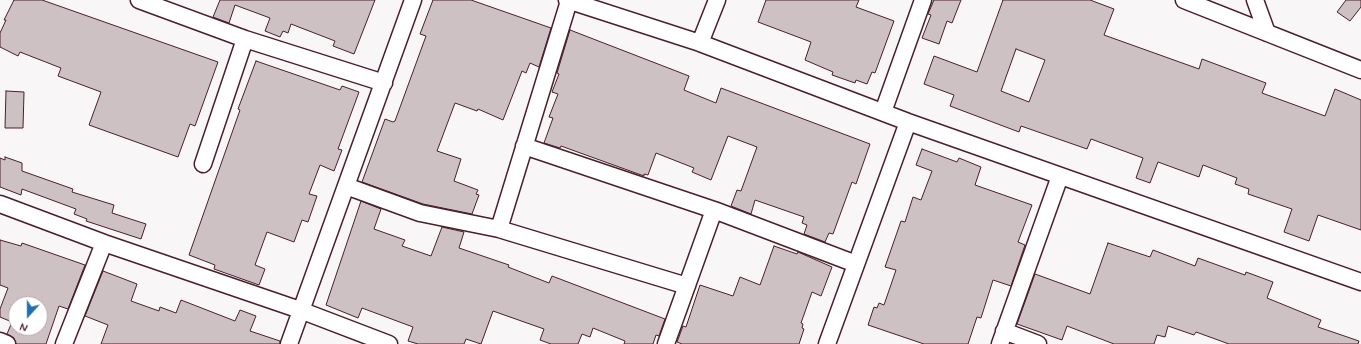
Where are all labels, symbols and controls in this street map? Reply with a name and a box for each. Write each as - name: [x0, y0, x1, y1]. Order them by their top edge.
- north arrow: [8, 296, 48, 336]
- text: N: [18, 318, 30, 334]

